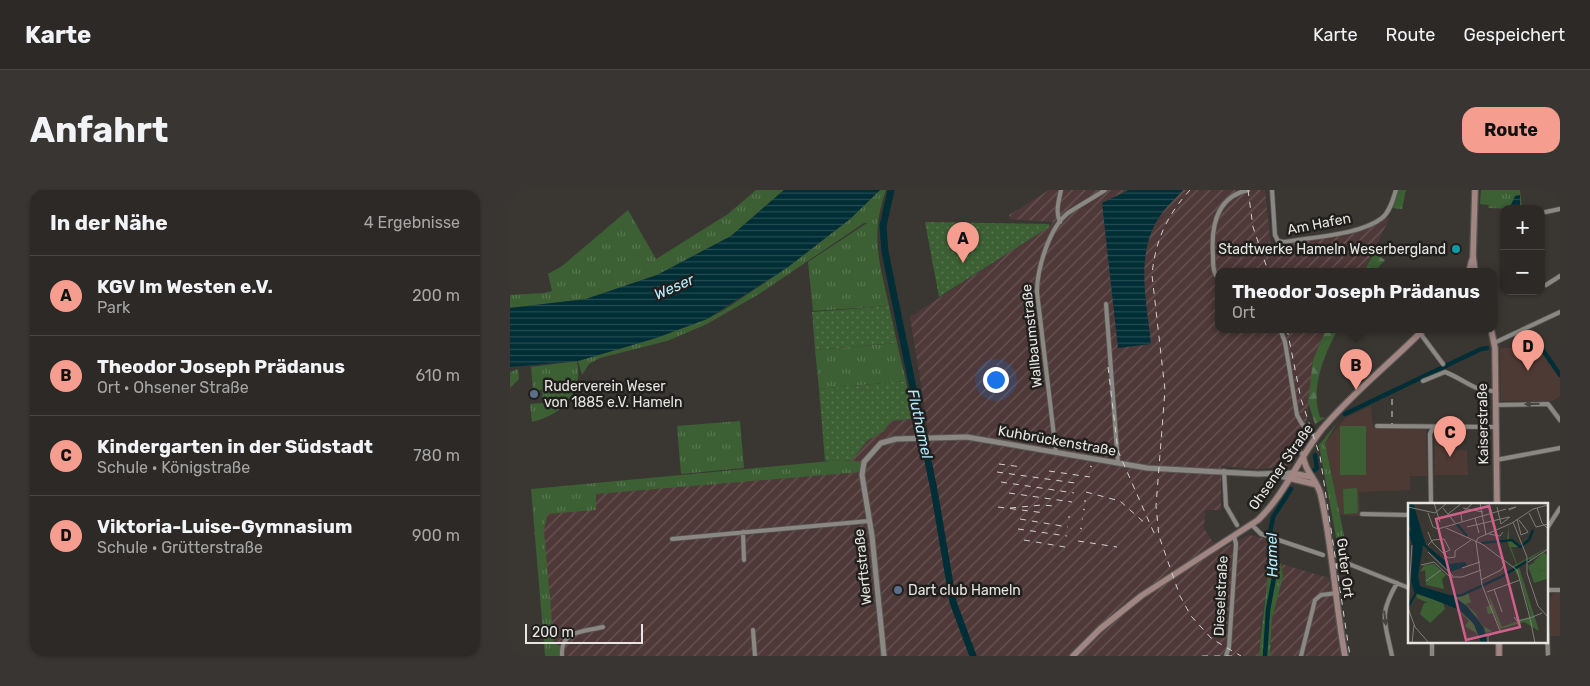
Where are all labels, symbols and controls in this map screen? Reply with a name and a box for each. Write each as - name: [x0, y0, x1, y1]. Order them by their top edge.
- text: Karte: [25, 21, 91, 49]
- text: Karte: [1313, 24, 1357, 46]
- text: Route: [1385, 24, 1435, 46]
- text: Gespeichert: [1463, 24, 1565, 46]
- button: Route: [1462, 107, 1560, 153]
- text: Anfahrt: [30, 109, 168, 151]
- map controls: [1500, 205, 1545, 295]
- button: +: [1500, 205, 1545, 250]
- text: In der Nähe: [50, 210, 168, 235]
- street label: Am Hafen: [1286, 210, 1352, 238]
- text: 4 Ergebnisse: [364, 213, 460, 232]
- pin: A: [947, 222, 979, 263]
- place label: Stadtwerke Hameln Weserbergland: [1218, 241, 1446, 258]
- marker: Stadtwerke Hameln Weserbergland: [1450, 243, 1462, 255]
- button: −: [1500, 250, 1545, 295]
- popup: [1215, 268, 1497, 333]
- water label: Weser: [651, 270, 698, 304]
- text: KGV Im Westen e.V.: [97, 275, 273, 298]
- text: Theodor Joseph Prädanus: [1232, 280, 1480, 303]
- street label: Wallbaumstraße: [1018, 283, 1046, 389]
- text: A: [60, 286, 72, 305]
- text: 200 m: [412, 286, 460, 305]
- text: Park: [97, 298, 130, 317]
- text: Ort: [1232, 303, 1255, 322]
- pin: D: [1512, 330, 1544, 371]
- pin: B: [1340, 349, 1372, 390]
- text: Theodor Joseph Prädanus: [97, 355, 345, 378]
- text: B: [60, 366, 72, 385]
- text: 610 m: [416, 366, 460, 385]
- your location: [983, 367, 1009, 393]
- text: Ort · Ohsener Straße: [97, 378, 249, 397]
- place label: Ruderverein Weser von 1885 e.V. Hameln: [544, 378, 682, 411]
- street label: Kaiserstraße: [1474, 383, 1492, 465]
- marker: Ruderverein Weser von 1885 e.V. Hameln: [528, 388, 540, 400]
- water label: Fluthamel: [904, 388, 936, 461]
- one-way arrow: [1524, 400, 1540, 408]
- pin: C: [1434, 416, 1466, 457]
- street label: Ohsener Straße: [1245, 421, 1317, 513]
- street label: Kuhbrückenstraße: [997, 422, 1118, 460]
- text: Kindergarten in der Südstadt: [97, 435, 373, 458]
- text: C: [60, 446, 72, 465]
- text: 780 m: [413, 446, 460, 465]
- text: Schule · Königstraße: [97, 458, 250, 477]
- inset map: [1408, 503, 1548, 643]
- text: Viktoria-Luise-Gymnasium: [97, 515, 352, 538]
- text: D: [60, 526, 72, 545]
- text: 900 m: [412, 526, 460, 545]
- street label: Werftstraße: [851, 528, 875, 606]
- water label: Hamel: [1263, 532, 1281, 578]
- street label: Guter Ort: [1333, 537, 1357, 599]
- text: Schule · Grütterstraße: [97, 538, 263, 557]
- street label: Dieselstraße: [1210, 555, 1232, 637]
- place label: Dart club Hameln: [908, 582, 1021, 599]
- marker: Dart club Hameln: [892, 584, 904, 596]
- one-way arrow: [1381, 611, 1389, 627]
- scale bar: [525, 621, 642, 644]
- text: 200 m: [532, 624, 574, 641]

